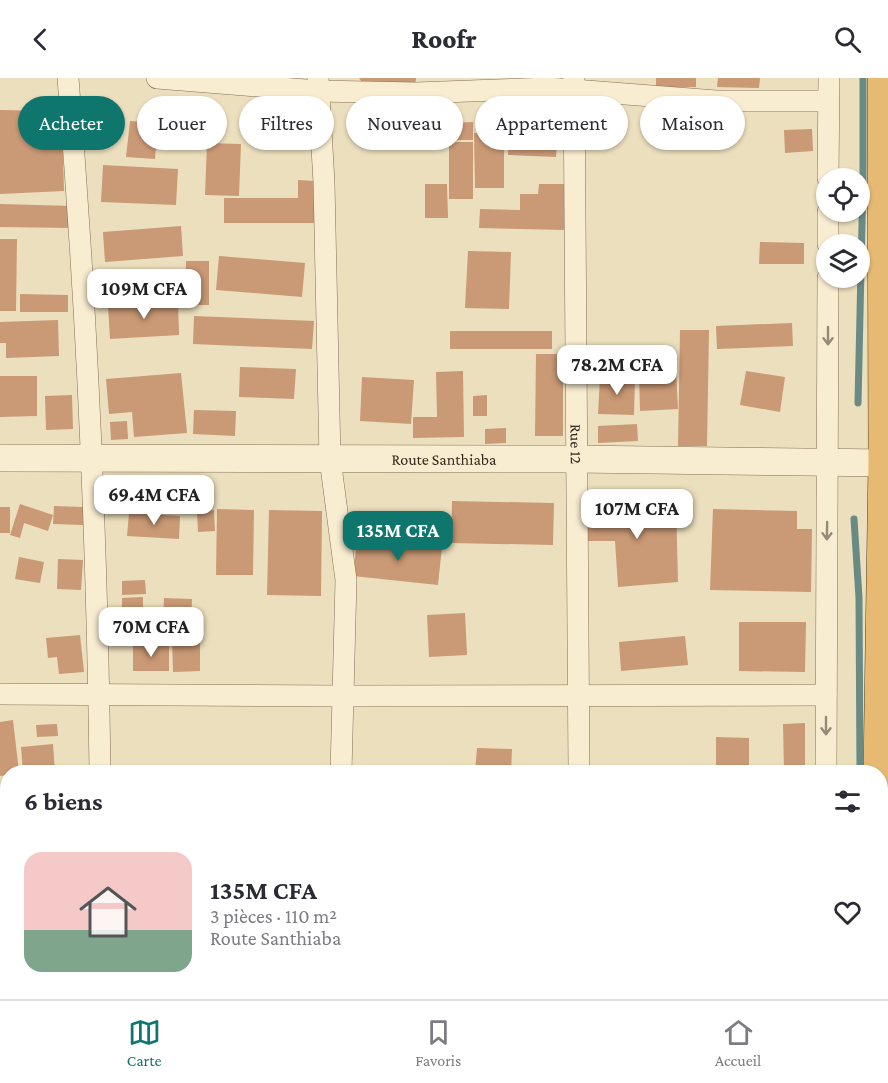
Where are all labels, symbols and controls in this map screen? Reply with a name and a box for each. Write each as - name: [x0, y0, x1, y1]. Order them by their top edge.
- icon: back: [24, 23, 57, 56]
- icon: search: [831, 23, 864, 56]
- text: Roofr: [411, 24, 477, 54]
- chip: Acheter: [18, 96, 125, 150]
- chip: Louer: [137, 96, 227, 150]
- chip: Filtres: [239, 96, 334, 150]
- chip: Nouveau: [346, 96, 463, 150]
- chip: Appartement: [475, 96, 628, 150]
- chip: Maison: [640, 96, 745, 150]
- map controls: [816, 168, 870, 288]
- button: locate: [816, 168, 870, 222]
- button: layers: [816, 234, 870, 288]
- pin: 109M CFA: [82, 269, 206, 320]
- text: 109M CFA: [101, 277, 187, 299]
- one-way arrow: [822, 325, 834, 345]
- pin: 78.2M CFA: [548, 345, 686, 396]
- text: 78.2M CFA: [571, 353, 663, 375]
- street label: Rue 12: [568, 424, 585, 464]
- street label: Route Santhiaba: [392, 450, 497, 467]
- pin: 69.4M CFA: [85, 475, 223, 526]
- text: 69.4M CFA: [108, 483, 200, 505]
- pin: 107M CFA: [575, 489, 699, 540]
- text: 107M CFA: [595, 497, 679, 519]
- pin: 135M CFA: [336, 511, 460, 562]
- text: 135M CFA: [357, 519, 439, 541]
- one-way arrow: [821, 520, 833, 540]
- pin: 70M CFA: [96, 607, 206, 658]
- text: 70M CFA: [113, 615, 189, 637]
- one-way arrow: [820, 715, 832, 735]
- icon: filters: [831, 785, 864, 818]
- text: 6 biens: [24, 787, 102, 816]
- icon: home: [72, 876, 144, 948]
- text: 135M CFA: [210, 876, 317, 905]
- icon: heart: [831, 896, 864, 929]
- text: 3 pièces · 110 m²: [210, 905, 337, 927]
- text: Route Santhiaba: [210, 927, 341, 949]
- tab: Carte: [127, 1016, 161, 1069]
- tab: Favoris: [415, 1016, 461, 1069]
- tab: Accueil: [715, 1016, 761, 1069]

